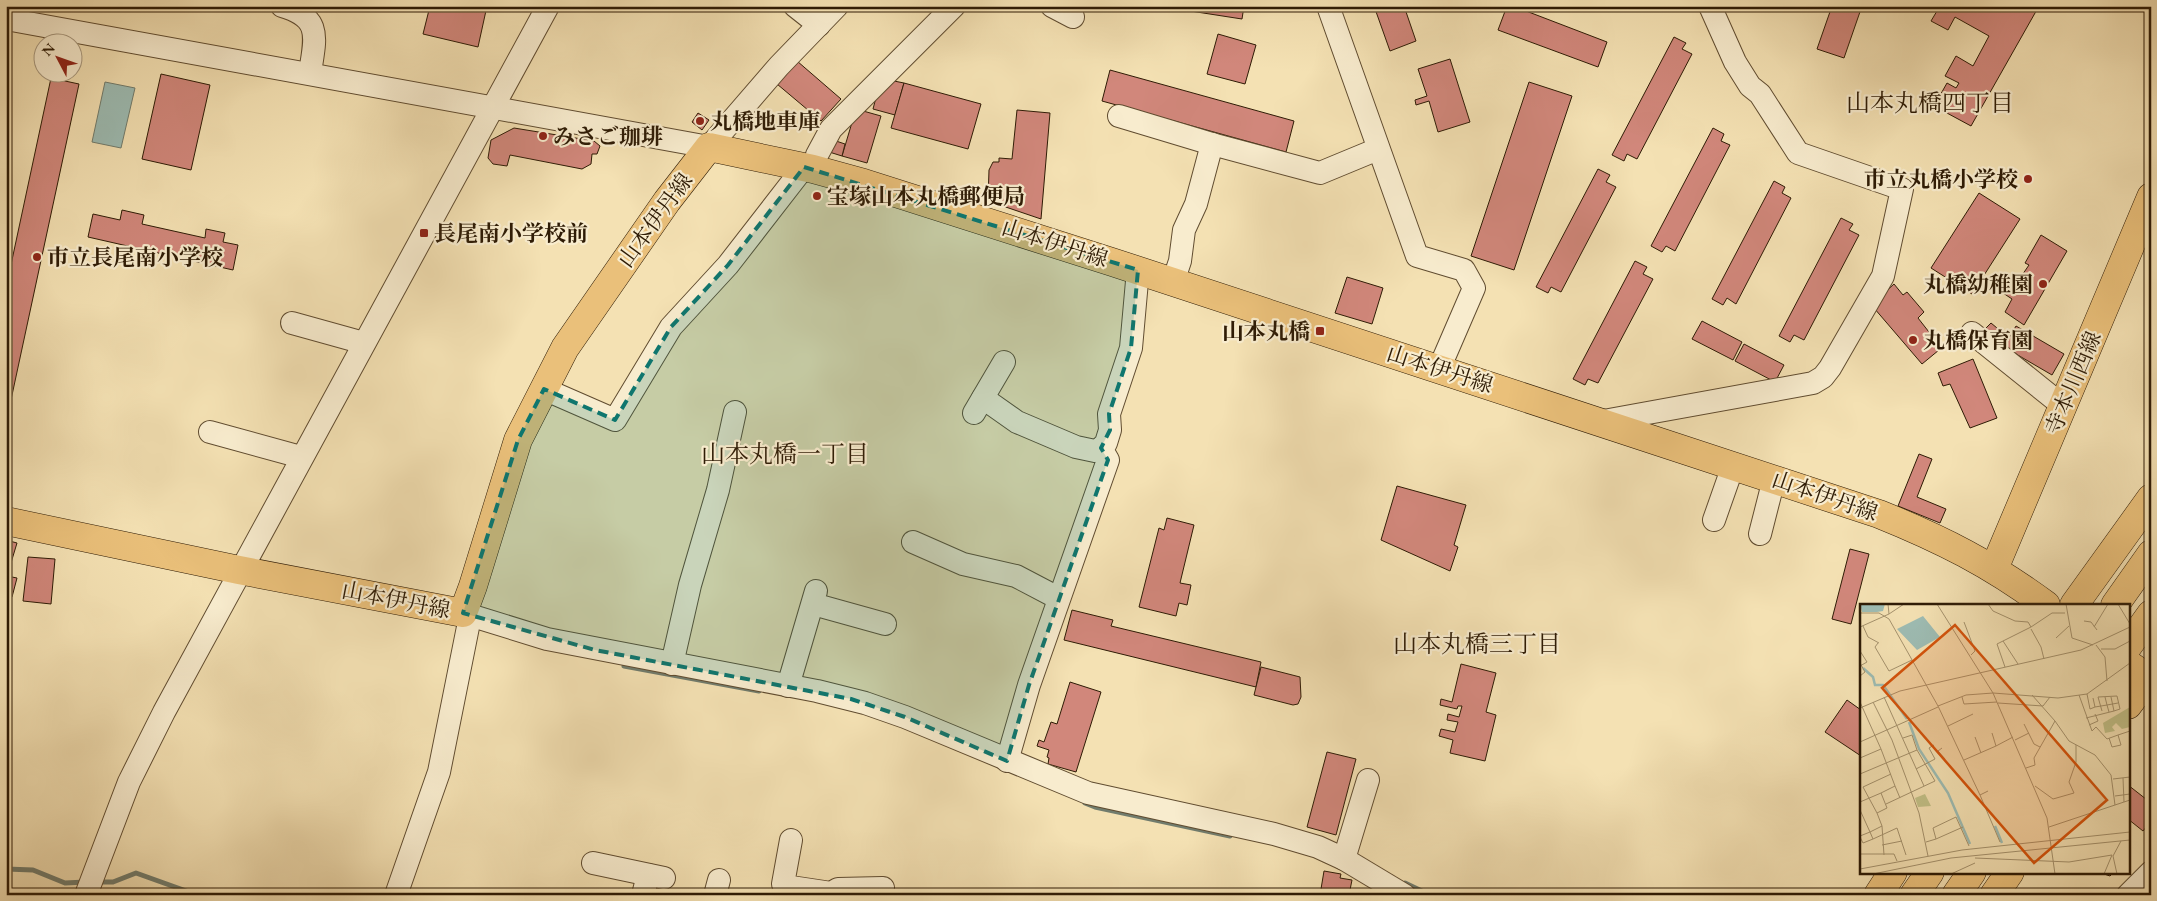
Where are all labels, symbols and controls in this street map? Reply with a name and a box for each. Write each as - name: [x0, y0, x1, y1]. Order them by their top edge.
- north arrow: [32, 32, 82, 82]
- text: N: [38, 39, 59, 60]
- district label: 山本丸橋四丁目: [1846, 87, 2014, 118]
- place label: 丸橋地車庫: [710, 107, 820, 136]
- marker: 丸橋地車庫: [694, 115, 706, 127]
- place label: みさご珈琲: [553, 122, 663, 151]
- marker: みさご珈琲: [537, 130, 549, 142]
- place label: 市立丸橋小学校: [1864, 165, 2018, 194]
- street label: 山本伊丹線: [611, 167, 699, 273]
- marker: 市立丸橋小学校: [2022, 173, 2034, 185]
- place label: 宝塚山本丸橋郵便局: [827, 182, 1025, 211]
- marker: 宝塚山本丸橋郵便局: [811, 190, 823, 202]
- street label: 山本伊丹線: [998, 212, 1112, 274]
- place label: 長尾南小学校前: [434, 219, 588, 248]
- marker: 長尾南小学校前: [418, 227, 430, 239]
- place label: 市立長尾南小学校: [47, 243, 223, 272]
- marker: 市立長尾南小学校: [31, 251, 43, 263]
- place label: 丸橋幼稚園: [1923, 270, 2033, 299]
- marker: 丸橋幼稚園: [2037, 278, 2049, 290]
- place label: 山本丸橋: [1222, 317, 1310, 346]
- marker: 山本丸橋: [1314, 325, 1326, 337]
- place label: 丸橋保育園: [1923, 326, 2033, 355]
- street label: 寺本川西線: [2038, 327, 2108, 439]
- marker: 丸橋保育園: [1907, 334, 1919, 346]
- street label: 山本伊丹線: [1383, 338, 1497, 400]
- district label: 山本丸橋一丁目: [701, 438, 869, 469]
- street label: 山本伊丹線: [1768, 464, 1882, 528]
- street label: 山本伊丹線: [339, 575, 453, 625]
- inset map: [1860, 604, 2130, 874]
- district label: 山本丸橋三丁目: [1393, 628, 1561, 659]

